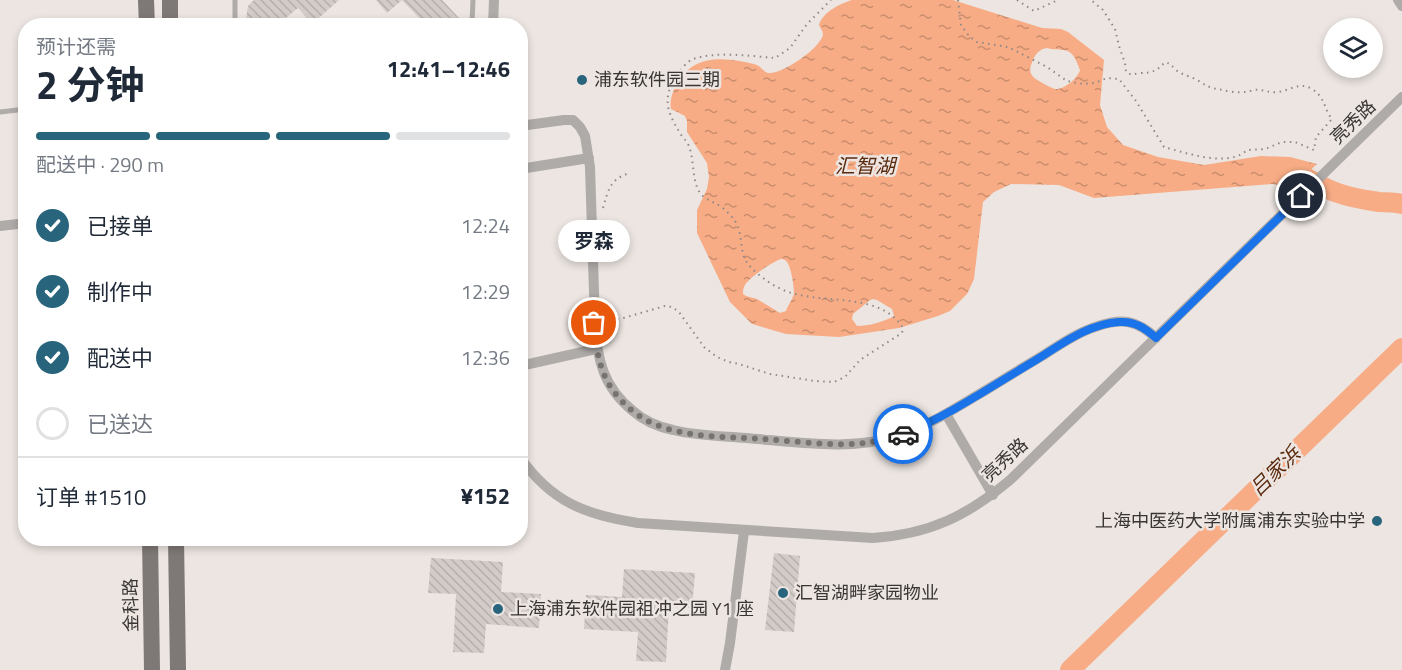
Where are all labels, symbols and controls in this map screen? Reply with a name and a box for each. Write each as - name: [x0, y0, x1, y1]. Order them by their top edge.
- map controls: [1323, 18, 1383, 78]
- button: layers: [1323, 18, 1383, 78]
- text: 预计还需: [36, 31, 116, 62]
- text: 12:41–12:46: [387, 52, 510, 86]
- text: 2 分钟: [36, 55, 144, 114]
- place label: 浦东软件园三期: [594, 66, 720, 93]
- marker: 浦东软件园三期: [575, 73, 589, 87]
- street label: 亮秀路: [1324, 93, 1381, 150]
- text: 配送中 · 290 m: [36, 149, 164, 180]
- water label: 汇智湖: [835, 150, 898, 181]
- pin: [1275, 170, 1326, 221]
- icon: home: [1284, 179, 1317, 212]
- icon: check: [36, 209, 69, 242]
- text: 已接单: [87, 209, 153, 243]
- text: 12:24: [461, 210, 510, 241]
- callout: 罗森: [558, 221, 630, 263]
- text: 罗森: [574, 225, 614, 256]
- icon: check: [36, 275, 69, 308]
- text: 制作中: [87, 275, 153, 309]
- text: 12:29: [461, 276, 510, 307]
- pin: [568, 297, 619, 348]
- icon: bag: [577, 306, 610, 339]
- icon: check: [36, 341, 69, 374]
- text: 配送中: [87, 341, 153, 375]
- text: 12:36: [461, 342, 510, 373]
- courier: [873, 404, 933, 464]
- text: 已送达: [87, 407, 153, 441]
- icon: car: [887, 418, 920, 451]
- street label: 亮秀路: [976, 431, 1034, 488]
- water label: 吕家浜: [1242, 437, 1308, 503]
- text: ¥152: [461, 479, 510, 513]
- text: 订单 #1510: [36, 480, 146, 514]
- place label: 上海中医药大学附属浦东实验中学: [1095, 507, 1365, 534]
- marker: 上海中医药大学附属浦东实验中学: [1370, 514, 1384, 528]
- street label: 金科路: [117, 578, 144, 632]
- place label: 汇智湖畔家园物业: [795, 579, 939, 606]
- marker: 汇智湖畔家园物业: [776, 586, 790, 600]
- place label: 上海浦东软件园祖冲之园 Y1 座: [510, 595, 754, 622]
- marker: 上海浦东软件园祖冲之园 Y1 座: [491, 602, 505, 616]

